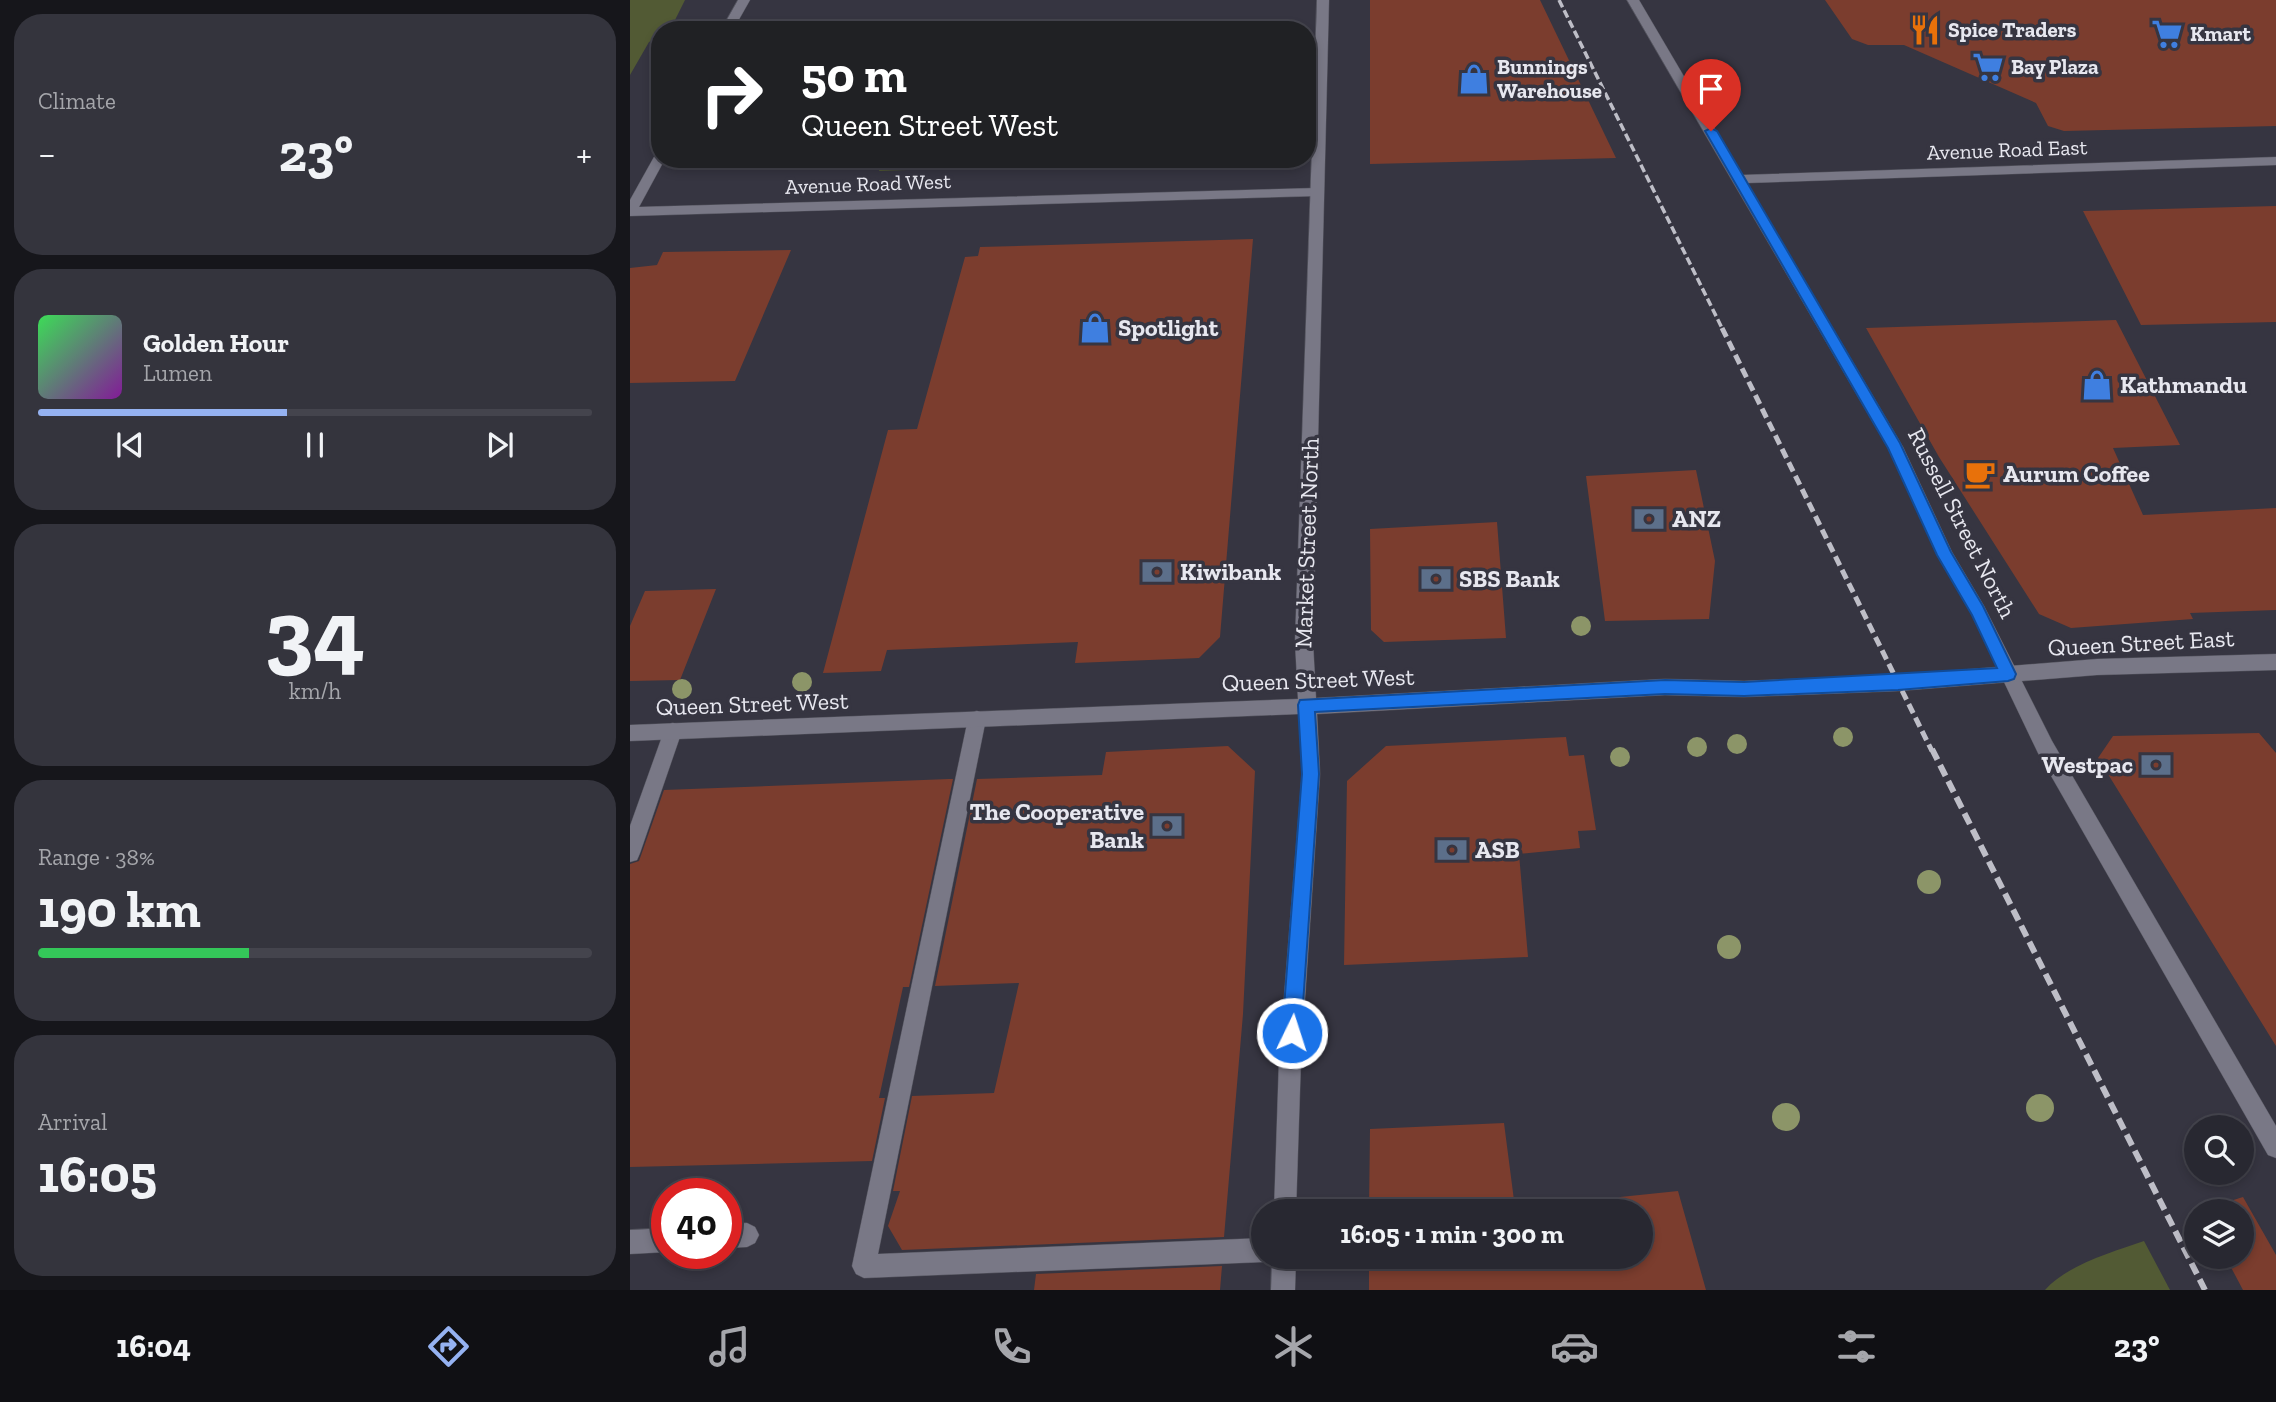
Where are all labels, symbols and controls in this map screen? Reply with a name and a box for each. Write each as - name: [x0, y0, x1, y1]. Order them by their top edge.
- restaurant icon: Spice Traders: [1908, 13, 1942, 47]
- place label: Spice Traders: [1948, 17, 2077, 42]
- supermarket icon: Kmart: [2150, 17, 2184, 51]
- place label: Kmart: [2190, 21, 2251, 46]
- text: 50 m: [801, 46, 907, 105]
- icon: right: [686, 49, 777, 140]
- supermarket icon: Bay Plaza: [1971, 50, 2005, 84]
- place label: Bunnings Warehouse: [1497, 54, 1602, 103]
- place label: Bay Plaza: [2011, 54, 2099, 79]
- pin: [1681, 59, 1741, 131]
- shop icon: Bunnings Warehouse: [1457, 62, 1491, 96]
- icon: arrive: [1692, 70, 1730, 108]
- text: Climate: [38, 87, 116, 115]
- text: Queen Street West: [801, 106, 1058, 144]
- text: 23°: [279, 122, 353, 184]
- text: −: [38, 131, 56, 177]
- text: +: [576, 131, 592, 177]
- street label: Avenue Road East: [1926, 134, 2088, 165]
- street label: Avenue Road West: [785, 168, 952, 199]
- shop icon: Spotlight: [1078, 311, 1112, 345]
- place label: Spotlight: [1118, 313, 1219, 342]
- text: Golden Hour: [143, 327, 289, 359]
- text: Lumen: [143, 359, 212, 387]
- shop icon: Kathmandu: [2080, 368, 2114, 402]
- place label: Kathmandu: [2120, 370, 2247, 399]
- street label: Russell Street North: [1902, 423, 2023, 623]
- icon: previous: [111, 426, 149, 464]
- icon: pause: [296, 426, 334, 464]
- icon: next: [481, 426, 519, 464]
- street label: Market Street North: [1288, 437, 1325, 649]
- cafe icon: Aurum Coffee: [1963, 457, 1997, 491]
- place label: Aurum Coffee: [2003, 459, 2150, 488]
- bank icon: ANZ: [1632, 502, 1666, 536]
- place label: ANZ: [1672, 504, 1721, 533]
- bank icon: Kiwibank: [1140, 555, 1174, 589]
- place label: Kiwibank: [1180, 557, 1281, 586]
- bank icon: SBS Bank: [1419, 562, 1453, 596]
- place label: SBS Bank: [1459, 564, 1560, 593]
- text: 34: [265, 577, 365, 686]
- street label: Queen Street East: [2047, 623, 2235, 662]
- street label: Queen Street West: [1221, 662, 1415, 697]
- text: km/h: [289, 677, 341, 705]
- street label: Queen Street West: [655, 686, 849, 721]
- bank icon: Westpac: [2139, 748, 2173, 782]
- place label: Westpac: [2041, 750, 2133, 779]
- place label: The Cooperative Bank: [969, 797, 1144, 854]
- bank icon: The Cooperative Bank: [1150, 809, 1184, 843]
- bank icon: ASB: [1435, 833, 1469, 867]
- place label: ASB: [1475, 835, 1520, 864]
- text: Range · 38%: [38, 843, 155, 871]
- text: 190 km: [38, 878, 201, 940]
- position arrow: [1255, 996, 1329, 1070]
- text: Arrival: [38, 1108, 107, 1136]
- map controls: [2184, 1115, 2254, 1269]
- button: search: [2184, 1115, 2254, 1185]
- text: 16:05: [38, 1143, 157, 1205]
- speed limit sign: 40: [651, 1178, 742, 1269]
- button: layers: [2184, 1199, 2254, 1269]
- text: 16:05 · 1 min · 300 m: [1340, 1218, 1564, 1250]
- icon: directions: [424, 1322, 473, 1371]
- icon: music: [705, 1322, 754, 1371]
- icon: phone: [987, 1322, 1036, 1371]
- icon: climate: [1269, 1322, 1318, 1371]
- icon: car: [1550, 1322, 1599, 1371]
- icon: filters: [1832, 1322, 1881, 1371]
- text: 16:04: [116, 1327, 191, 1365]
- text: 23°: [2114, 1327, 2160, 1365]

